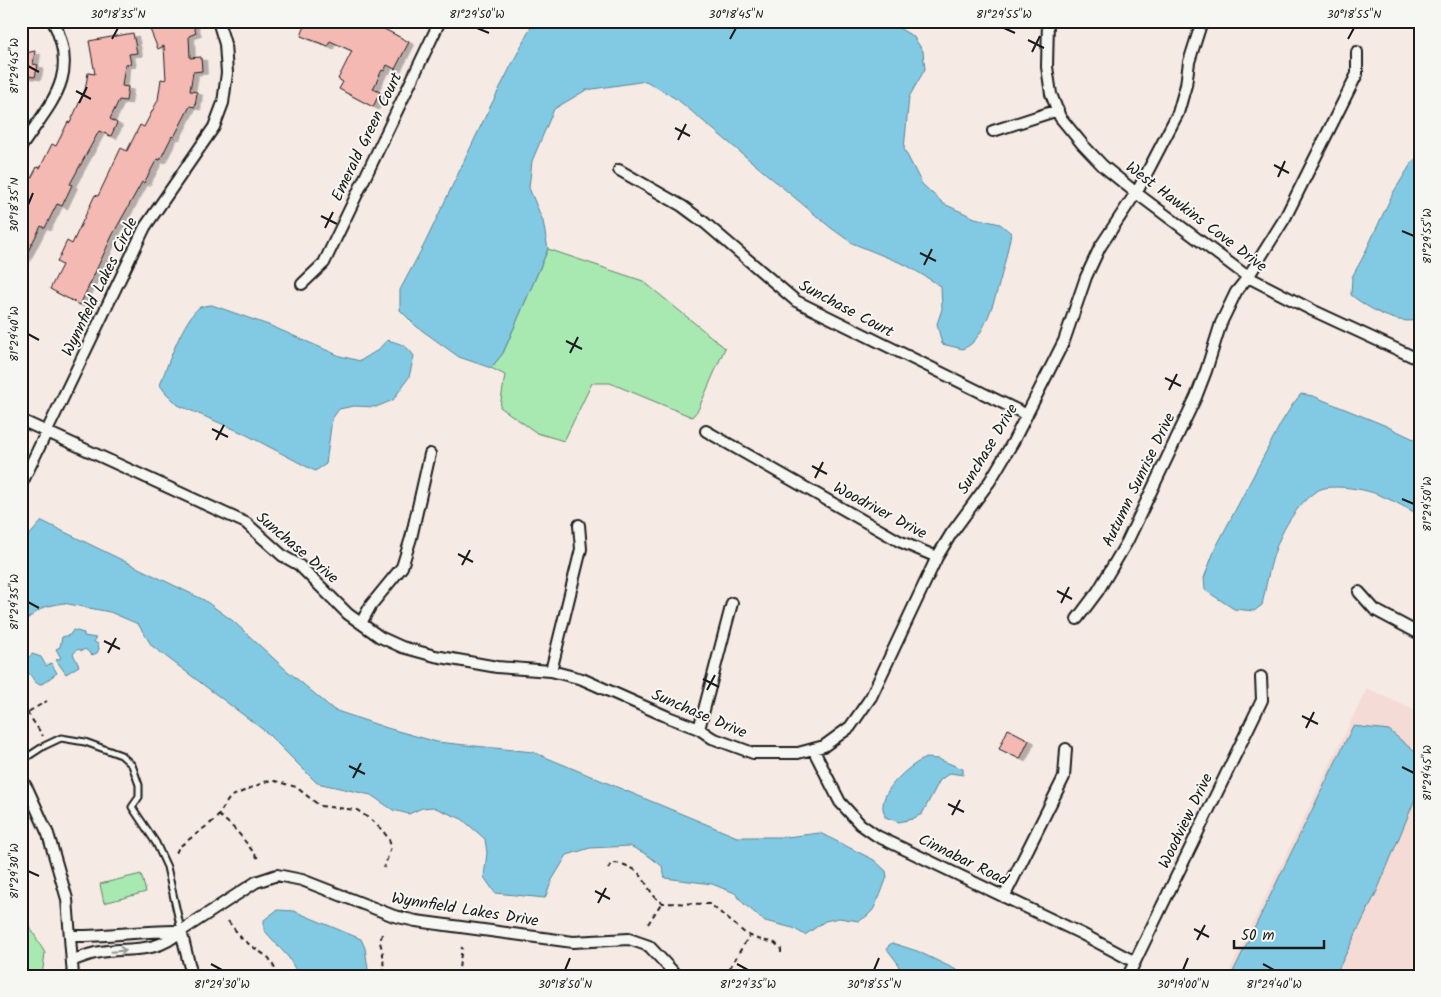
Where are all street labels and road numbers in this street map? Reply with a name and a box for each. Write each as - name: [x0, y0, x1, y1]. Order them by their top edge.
- street label: Emerald Green Court: [325, 68, 409, 206]
- street label: West Hawkins Cove Drive: [1120, 155, 1272, 279]
- street label: Wynnfield Lakes Circle: [55, 213, 145, 361]
- street label: Sunchase Court: [794, 273, 899, 345]
- street label: Sunchase Drive: [951, 399, 1025, 499]
- street label: Autumn Sunrise Drive: [1096, 409, 1182, 551]
- street label: Woodriver Drive: [829, 476, 931, 546]
- street label: Sunchase Drive: [250, 506, 344, 590]
- street label: Sunchase Drive: [647, 683, 751, 745]
- street label: Woodview Drive: [1152, 769, 1220, 873]
- street label: Cinnabar Road: [914, 827, 1013, 893]
- street label: Wynnfield Lakes Drive: [390, 886, 540, 934]

